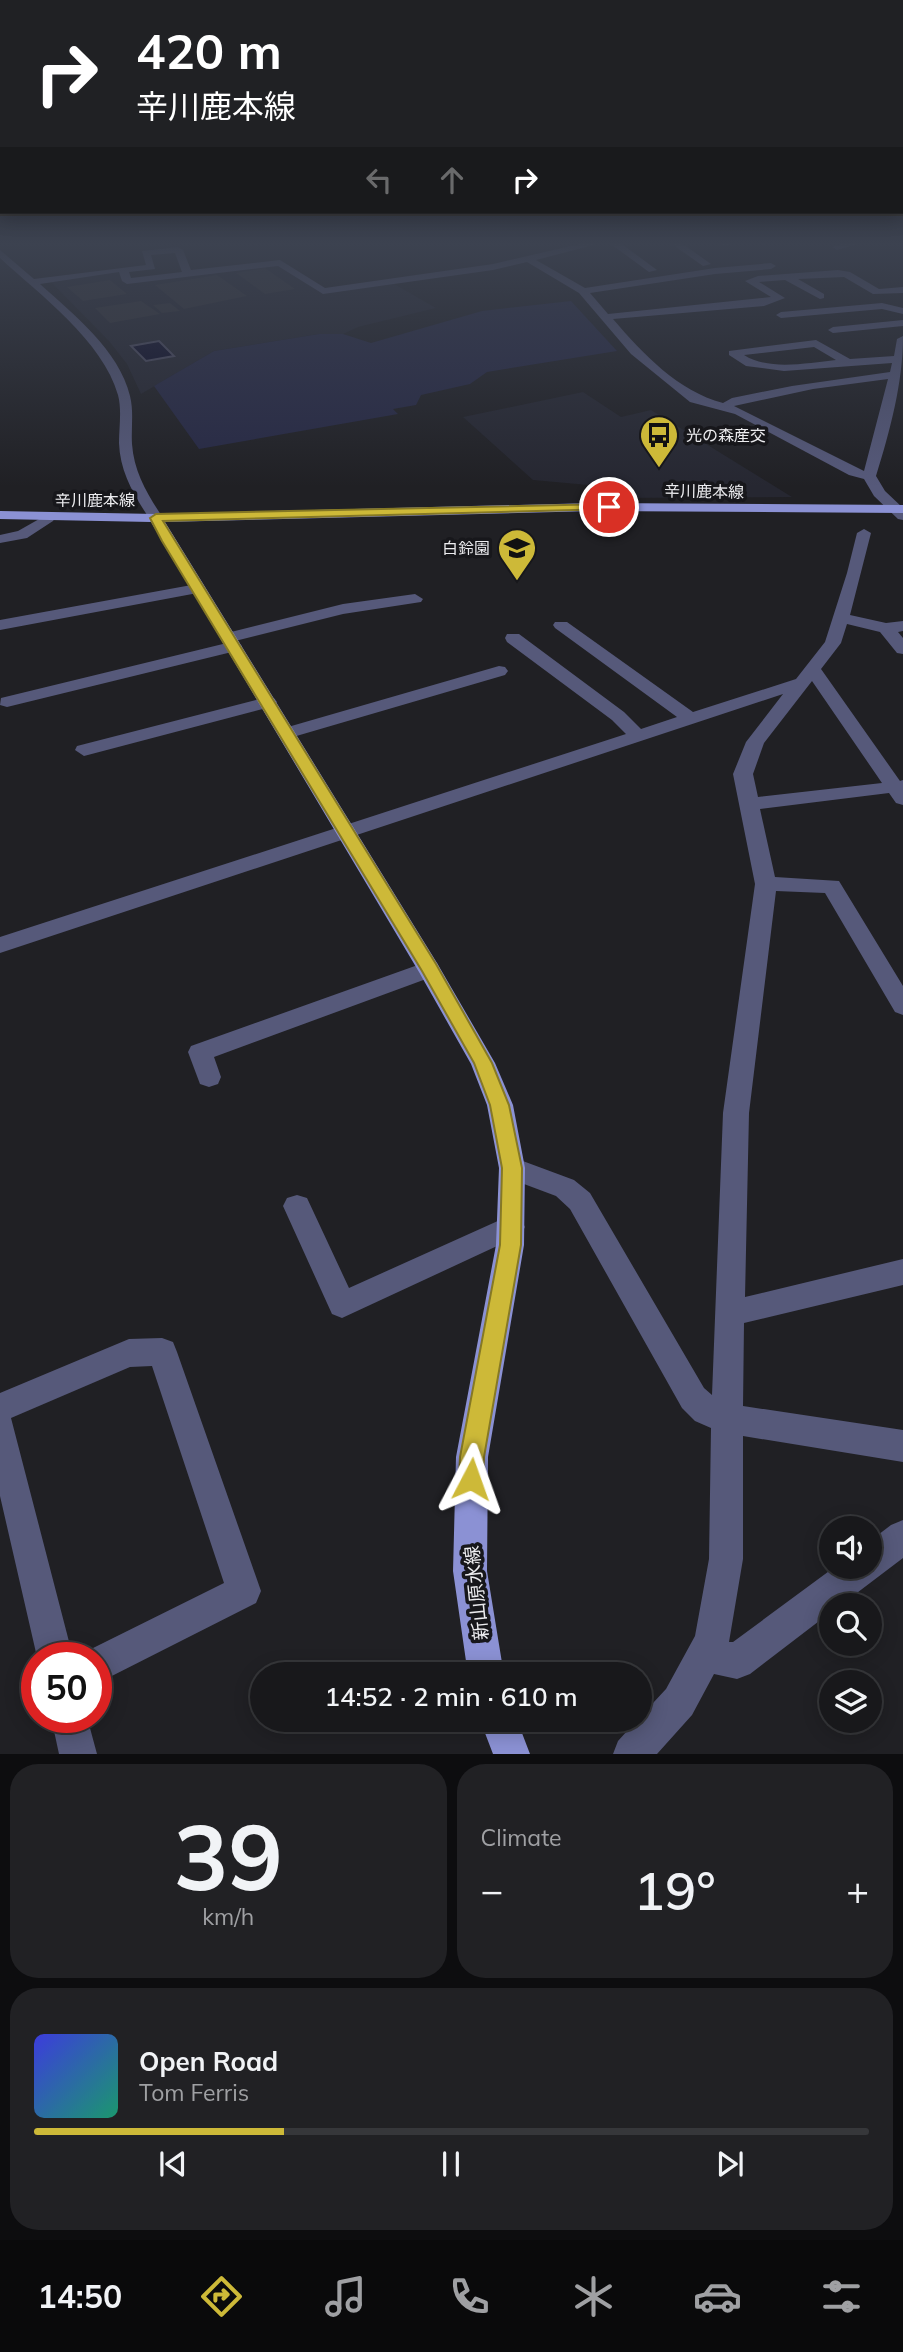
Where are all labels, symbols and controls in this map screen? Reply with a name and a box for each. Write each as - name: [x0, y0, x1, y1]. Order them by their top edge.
- text: 420 m: [136, 20, 282, 81]
- icon: right: [21, 28, 112, 119]
- text: 辛川鹿本線: [136, 86, 296, 126]
- icon: left: [360, 161, 398, 199]
- icon: ahead: [433, 161, 471, 199]
- icon: right: [506, 161, 544, 199]
- bus stop icon: 光の森産交: [638, 414, 680, 469]
- place label: 光の森産交: [686, 425, 766, 445]
- pin: [579, 477, 639, 537]
- street label: 辛川鹿本線: [664, 480, 744, 502]
- icon: arrive: [590, 488, 628, 526]
- street label: 辛川鹿本線: [55, 490, 135, 510]
- school or university icon: 白鈴園: [496, 527, 538, 582]
- place label: 白鈴園: [442, 538, 490, 558]
- position arrow: [434, 1442, 508, 1516]
- map controls: [819, 1516, 882, 1733]
- button: sound: [819, 1516, 882, 1579]
- street label: 新山原水線: [459, 1544, 493, 1642]
- button: search: [819, 1593, 882, 1656]
- speed limit sign: 50: [21, 1642, 112, 1733]
- button: layers: [819, 1670, 882, 1733]
- text: 14:52 · 2 min · 610 m: [324, 1680, 578, 1713]
- text: 39: [174, 1799, 283, 1913]
- text: Climate: [481, 1823, 562, 1852]
- text: 19°: [634, 1858, 716, 1923]
- text: −: [481, 1866, 503, 1914]
- text: +: [846, 1866, 869, 1914]
- text: km/h: [202, 1902, 254, 1931]
- text: Open Road: [139, 2045, 278, 2078]
- text: Tom Ferris: [139, 2078, 249, 2107]
- icon: previous: [154, 2145, 192, 2183]
- icon: pause: [432, 2145, 470, 2183]
- icon: next: [711, 2145, 749, 2183]
- icon: directions: [197, 2272, 246, 2321]
- icon: music: [321, 2272, 370, 2321]
- icon: phone: [445, 2272, 494, 2321]
- icon: climate: [569, 2272, 618, 2321]
- icon: car: [693, 2272, 742, 2321]
- icon: filters: [817, 2272, 866, 2321]
- text: 14:50: [37, 2276, 122, 2316]

